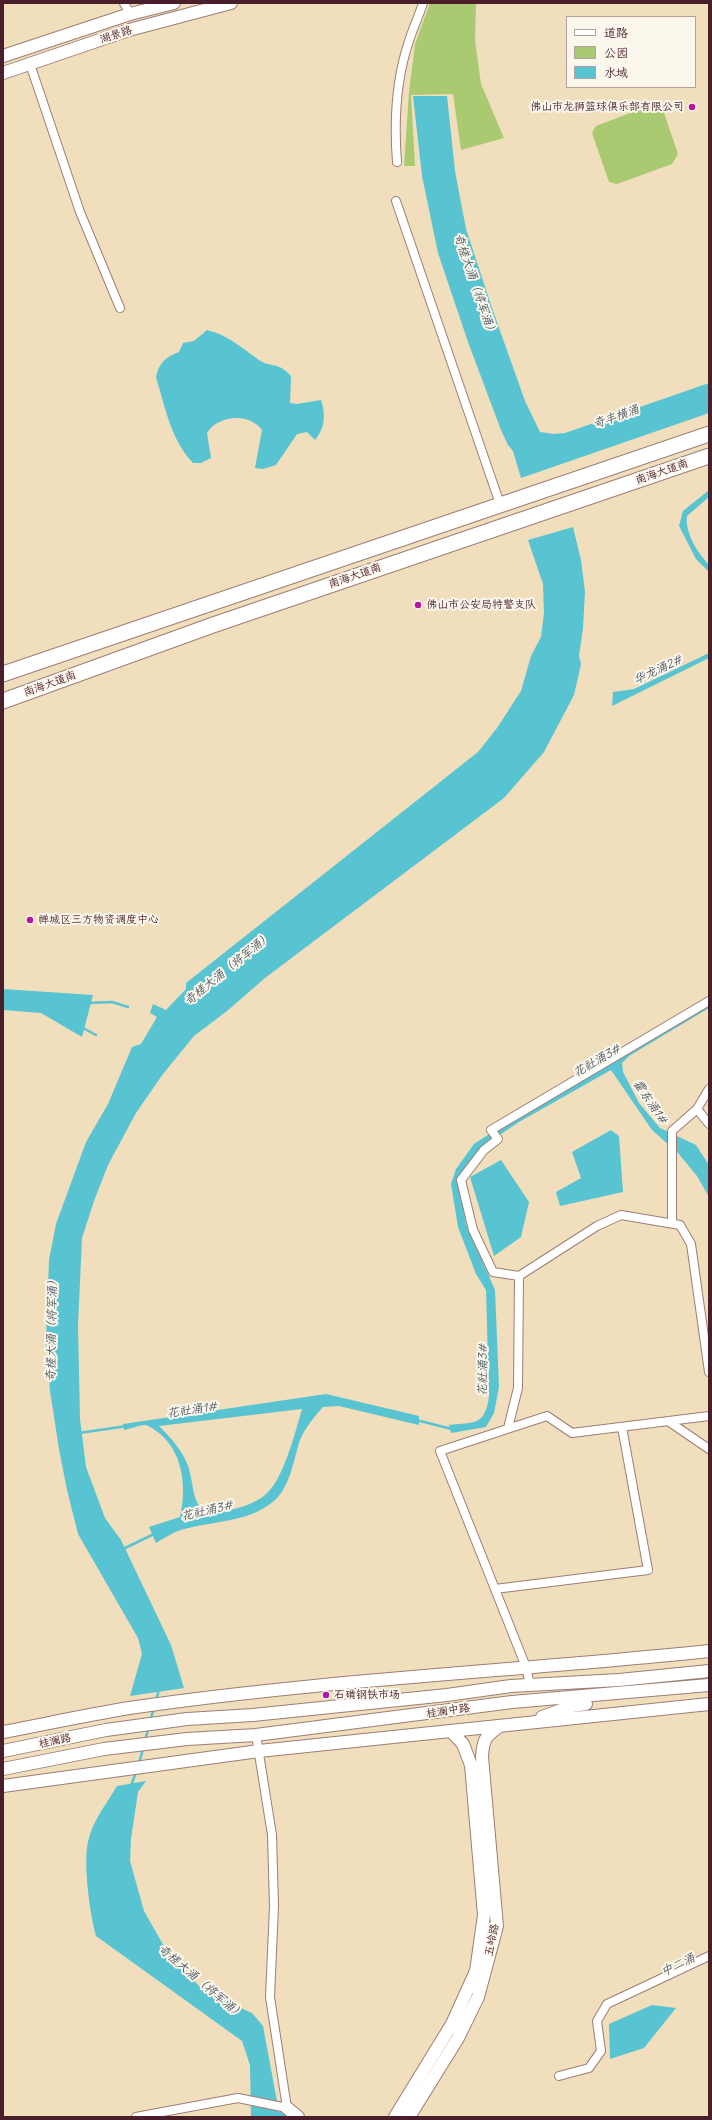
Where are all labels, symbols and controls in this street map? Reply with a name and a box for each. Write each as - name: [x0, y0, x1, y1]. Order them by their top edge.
- legend: [566, 16, 696, 88]
- street label: 湖景路: [98, 24, 134, 46]
- text: 道路: [604, 25, 628, 40]
- text: 公园: [604, 45, 628, 60]
- text: 水域: [604, 65, 628, 80]
- place label: 佛山市龙狮篮球俱乐部有限公司: [530, 100, 684, 114]
- marker: 佛山市龙狮篮球俱乐部有限公司: [687, 102, 697, 112]
- water label: 奇槎大涌（将军涌）: [451, 232, 499, 338]
- water label: 奇丰横涌: [591, 402, 641, 432]
- street label: 南海大道南: [634, 457, 690, 487]
- street label: 南海大道南: [327, 561, 383, 591]
- place label: 佛山市公安局特警支队: [426, 598, 536, 612]
- marker: 佛山市公安局特警支队: [413, 600, 423, 610]
- water label: 华龙涌2#: [631, 652, 685, 688]
- street label: 南海大道南: [22, 668, 78, 700]
- place label: 禅城区三方物资调度中心: [38, 913, 159, 927]
- marker: 禅城区三方物资调度中心: [25, 915, 35, 925]
- water label: 奇槎大涌（将军涌）: [182, 929, 274, 1009]
- water label: 花社涌3#: [571, 1042, 623, 1080]
- water label: 霍东涌1#: [630, 1077, 670, 1127]
- water label: 奇槎大涌（将军涌）: [44, 1274, 60, 1382]
- water label: 花社涌3#: [475, 1344, 491, 1396]
- water label: 花社涌1#: [166, 1399, 218, 1421]
- water label: 花社涌3#: [180, 1498, 234, 1524]
- place label: 石𬒔钢铁市场: [334, 1688, 400, 1702]
- marker: 石𬒔钢铁市场: [321, 1690, 331, 1700]
- street label: 桂澜中路: [425, 1701, 471, 1721]
- street label: 桂澜路: [37, 1731, 73, 1751]
- street label: 五岭路: [482, 1923, 502, 1957]
- water label: 奇槎大涌（将军涌）: [155, 1942, 247, 2022]
- water label: 中二涌: [659, 1951, 697, 1979]

